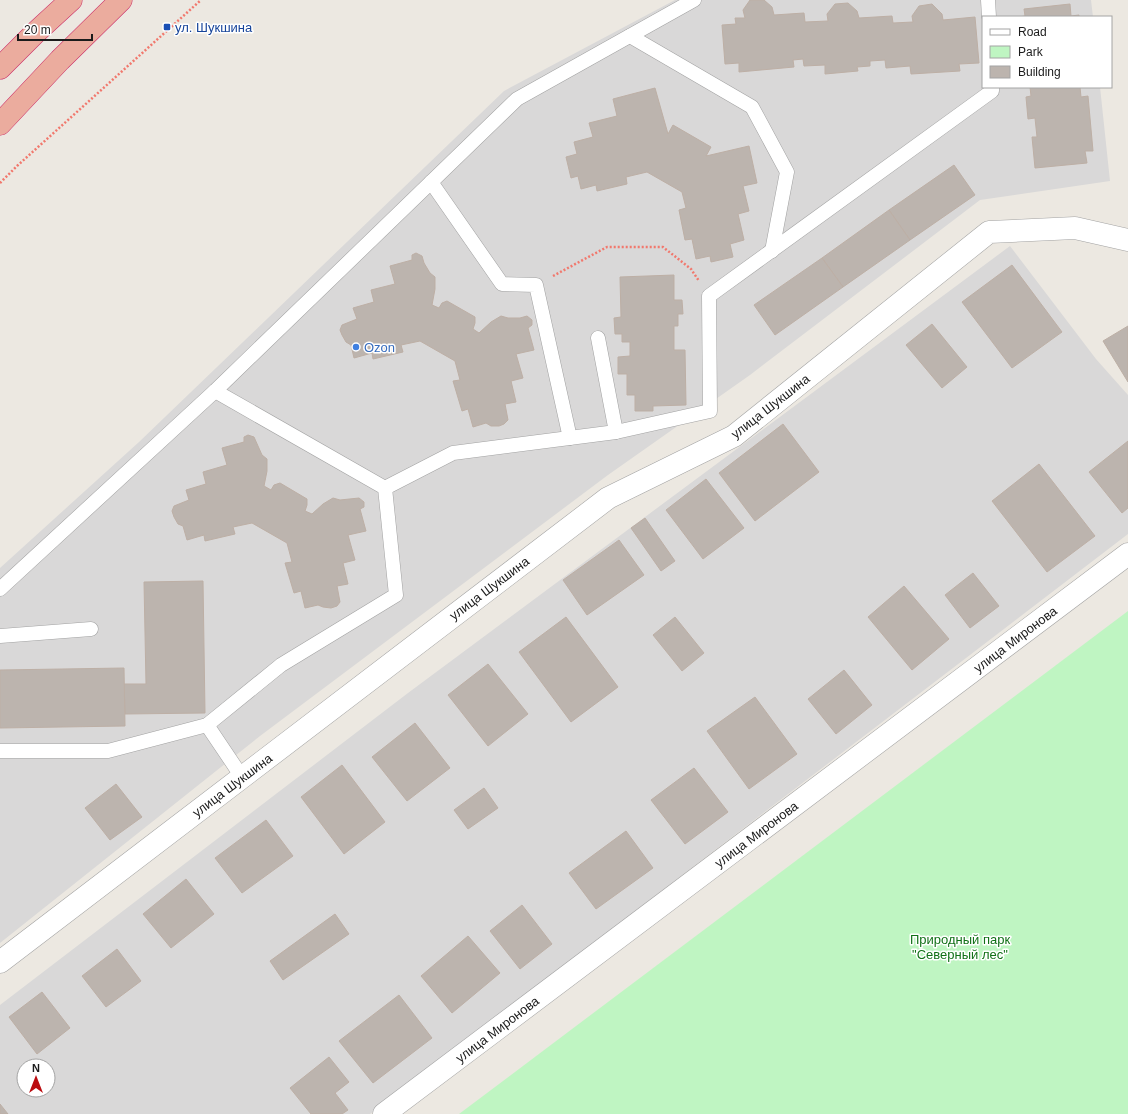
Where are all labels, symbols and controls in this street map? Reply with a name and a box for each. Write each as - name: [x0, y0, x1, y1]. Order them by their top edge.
- scale bar: [18, 16, 92, 42]
- legend: [982, 16, 1112, 88]
- place label: ул. Шукшина: [175, 20, 253, 35]
- marker: ул. Шукшина: [162, 22, 172, 32]
- text: 20 m: [24, 23, 51, 37]
- text: Road: [1018, 25, 1047, 39]
- text: Park: [1018, 45, 1044, 59]
- text: Building: [1018, 65, 1061, 79]
- place label: Ozon: [364, 340, 395, 355]
- marker: Ozon: [351, 342, 361, 352]
- street label: улица Шукшина: [728, 371, 813, 442]
- street label: улица Шукшина: [447, 553, 533, 623]
- street label: улица Миронова: [971, 603, 1060, 676]
- street label: улица Шукшина: [190, 750, 276, 820]
- street label: улица Миронова: [712, 798, 801, 871]
- park label: Природный парк "Северный лес": [910, 932, 1010, 962]
- street label: улица Миронова: [453, 993, 542, 1066]
- north arrow: [16, 1058, 56, 1098]
- text: N: [32, 1062, 40, 1074]

